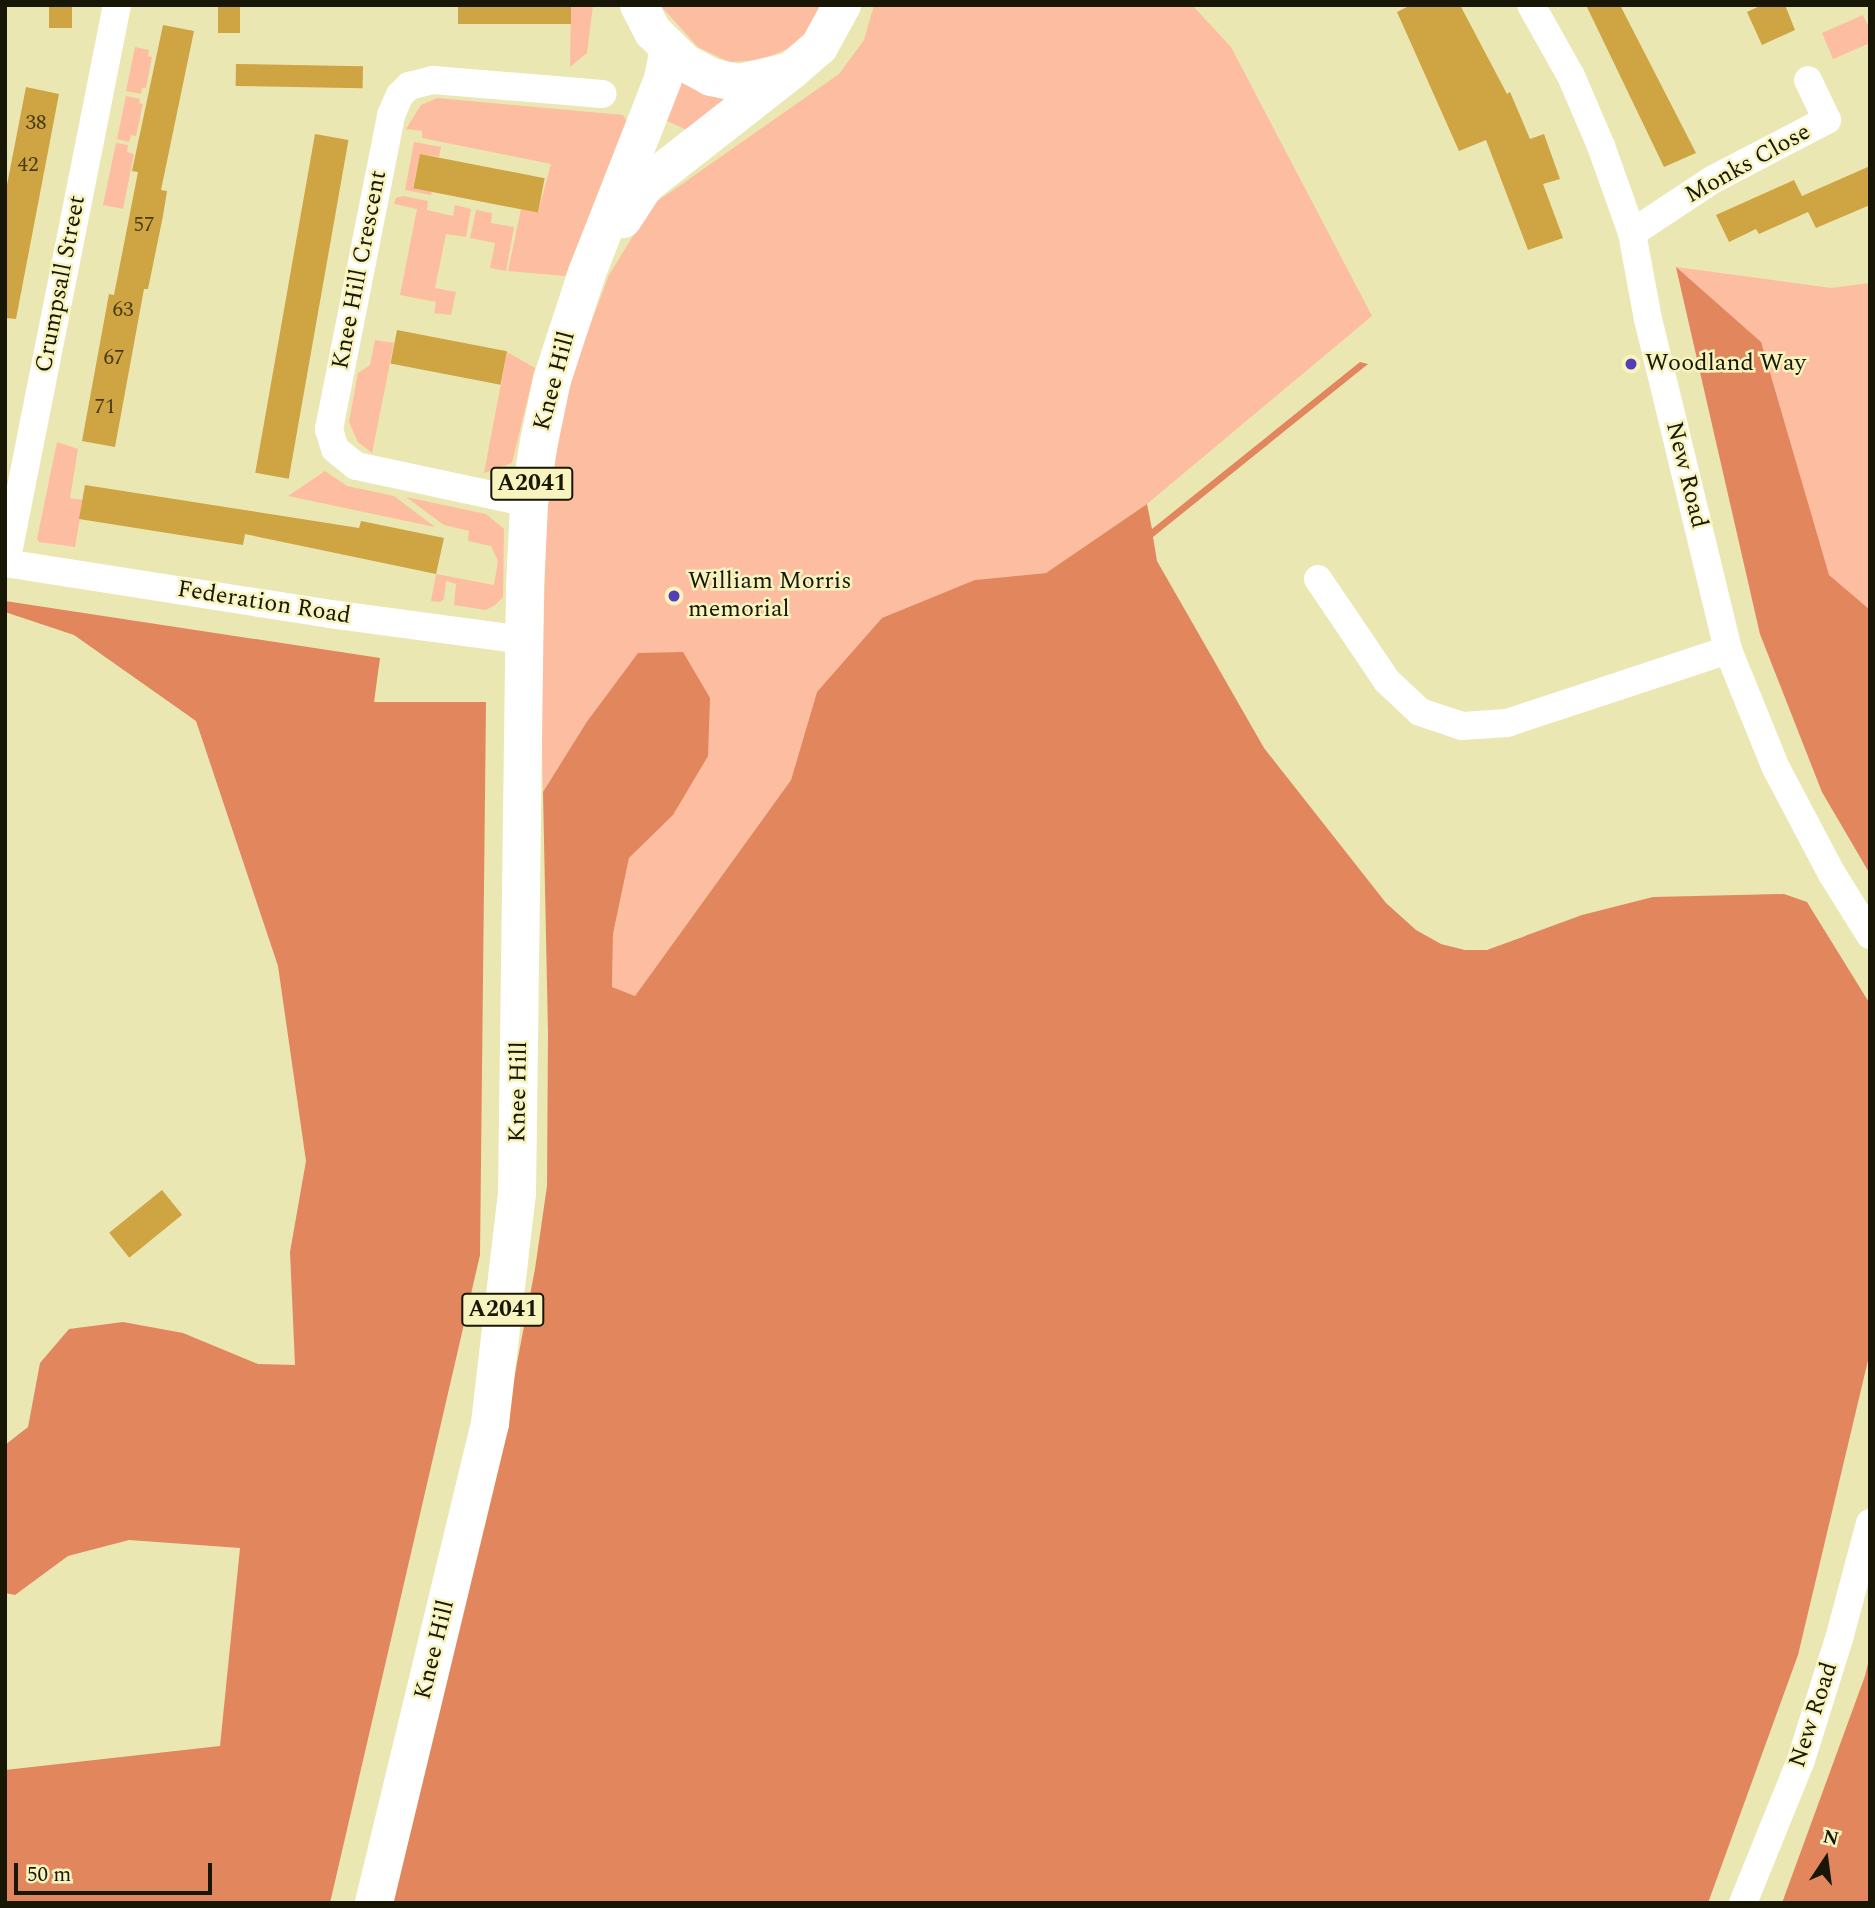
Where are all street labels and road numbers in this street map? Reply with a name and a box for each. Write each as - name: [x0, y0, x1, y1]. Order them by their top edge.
- street label: Monks Close: [1680, 118, 1816, 210]
- street label: Knee Hill Crescent: [327, 168, 393, 372]
- street label: Crumpsall Street: [30, 193, 92, 375]
- street label: Knee Hill: [528, 328, 582, 434]
- street label: New Road: [1659, 419, 1713, 531]
- road number: A2041: [490, 464, 574, 504]
- street label: Federation Road: [175, 575, 353, 631]
- street label: Knee Hill: [504, 1041, 534, 1143]
- road number: A2041: [461, 1290, 545, 1330]
- street label: Knee Hill: [409, 1597, 461, 1703]
- street label: New Road: [1783, 1659, 1845, 1771]

